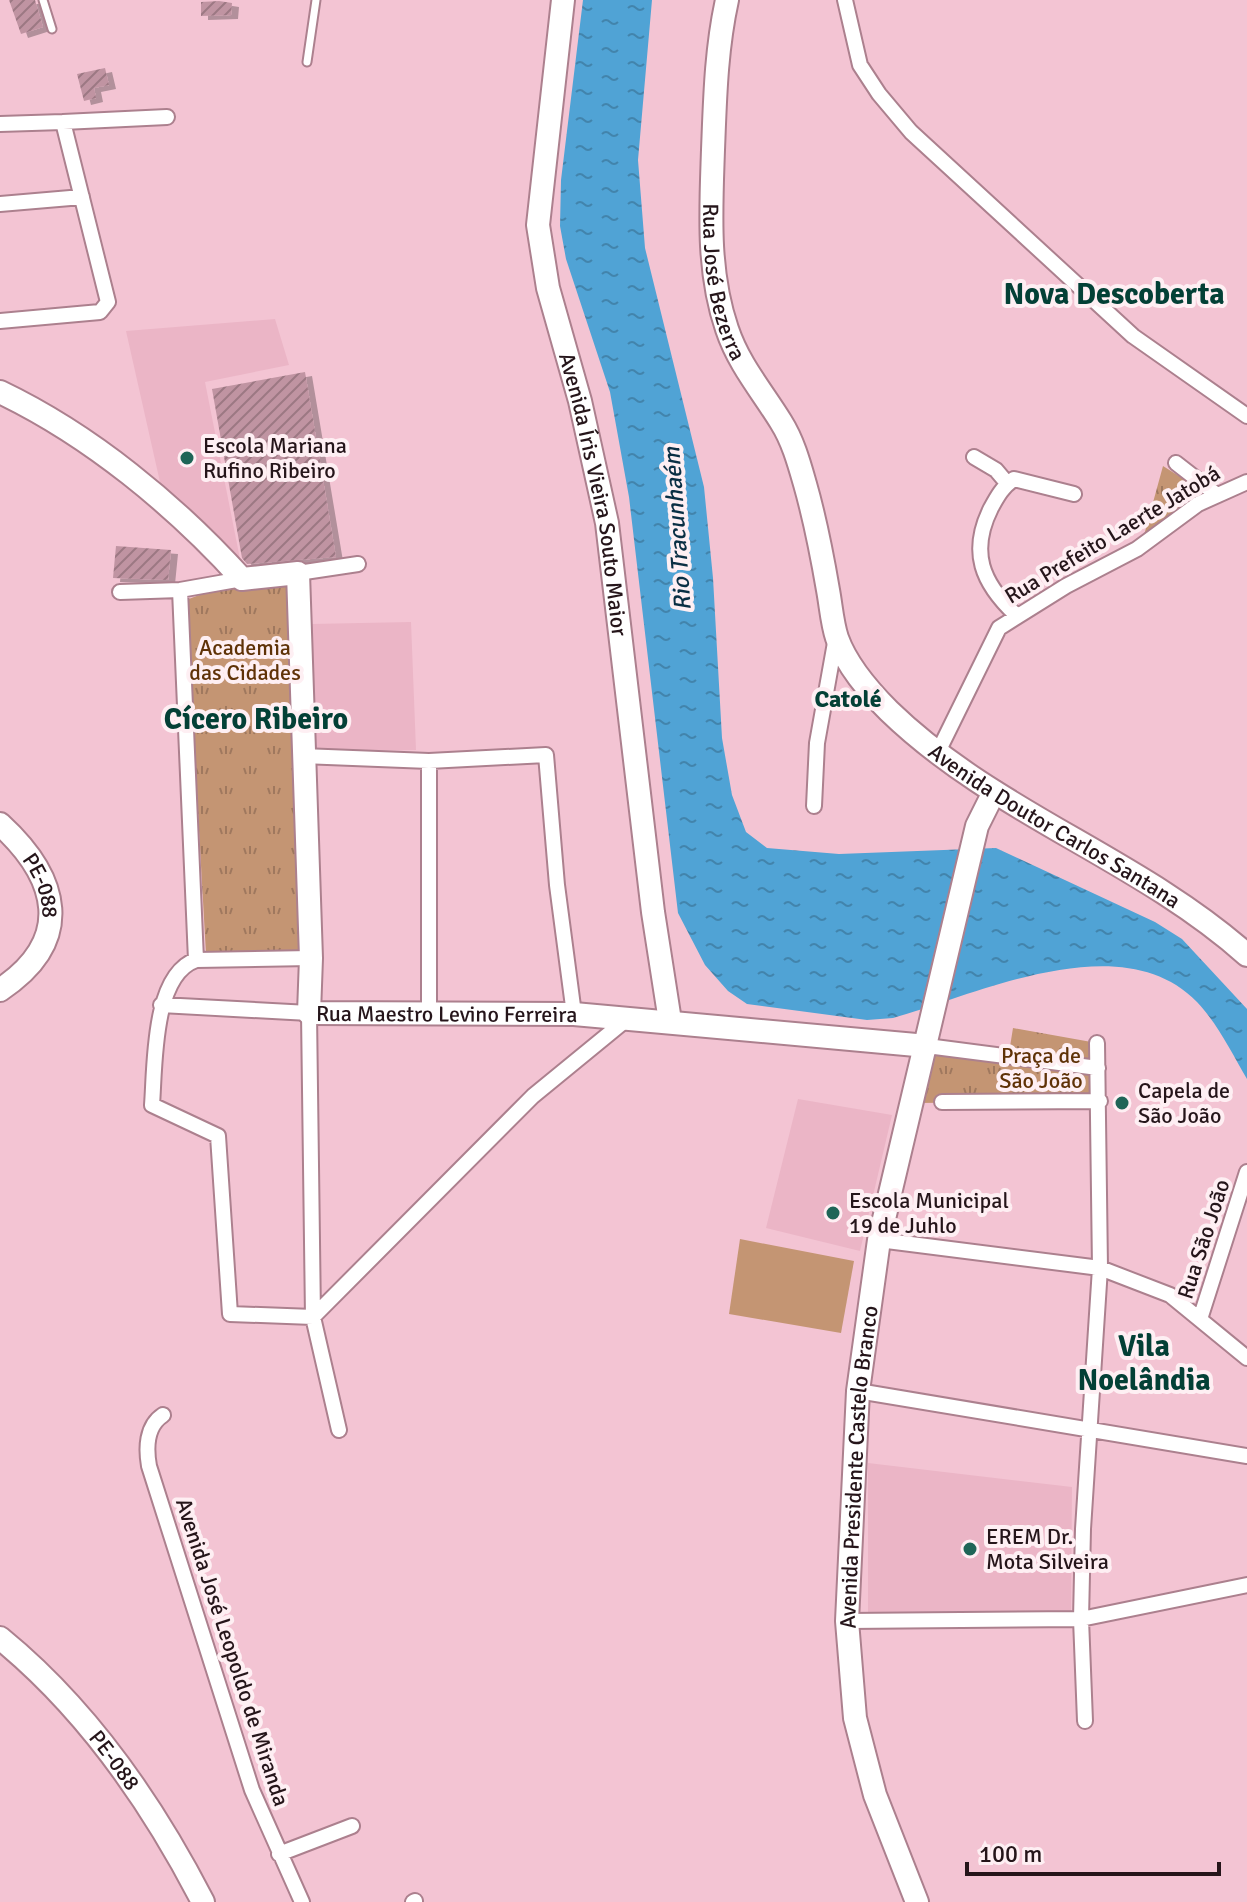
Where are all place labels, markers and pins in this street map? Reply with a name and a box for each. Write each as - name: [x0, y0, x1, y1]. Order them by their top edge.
- place label: Escola Mariana Rufino Ribeiro: [203, 432, 347, 484]
- marker: Escola Mariana Rufino Ribeiro: [178, 449, 196, 467]
- place label: Capela de São João: [1138, 1077, 1230, 1129]
- marker: Capela de São João: [1113, 1094, 1131, 1112]
- place label: Escola Municipal 19 de Juhlo: [849, 1187, 1009, 1239]
- marker: Escola Municipal 19 de Juhlo: [824, 1204, 842, 1222]
- place label: EREM Dr. Mota Silveira: [986, 1523, 1109, 1575]
- marker: EREM Dr. Mota Silveira: [961, 1540, 979, 1558]

